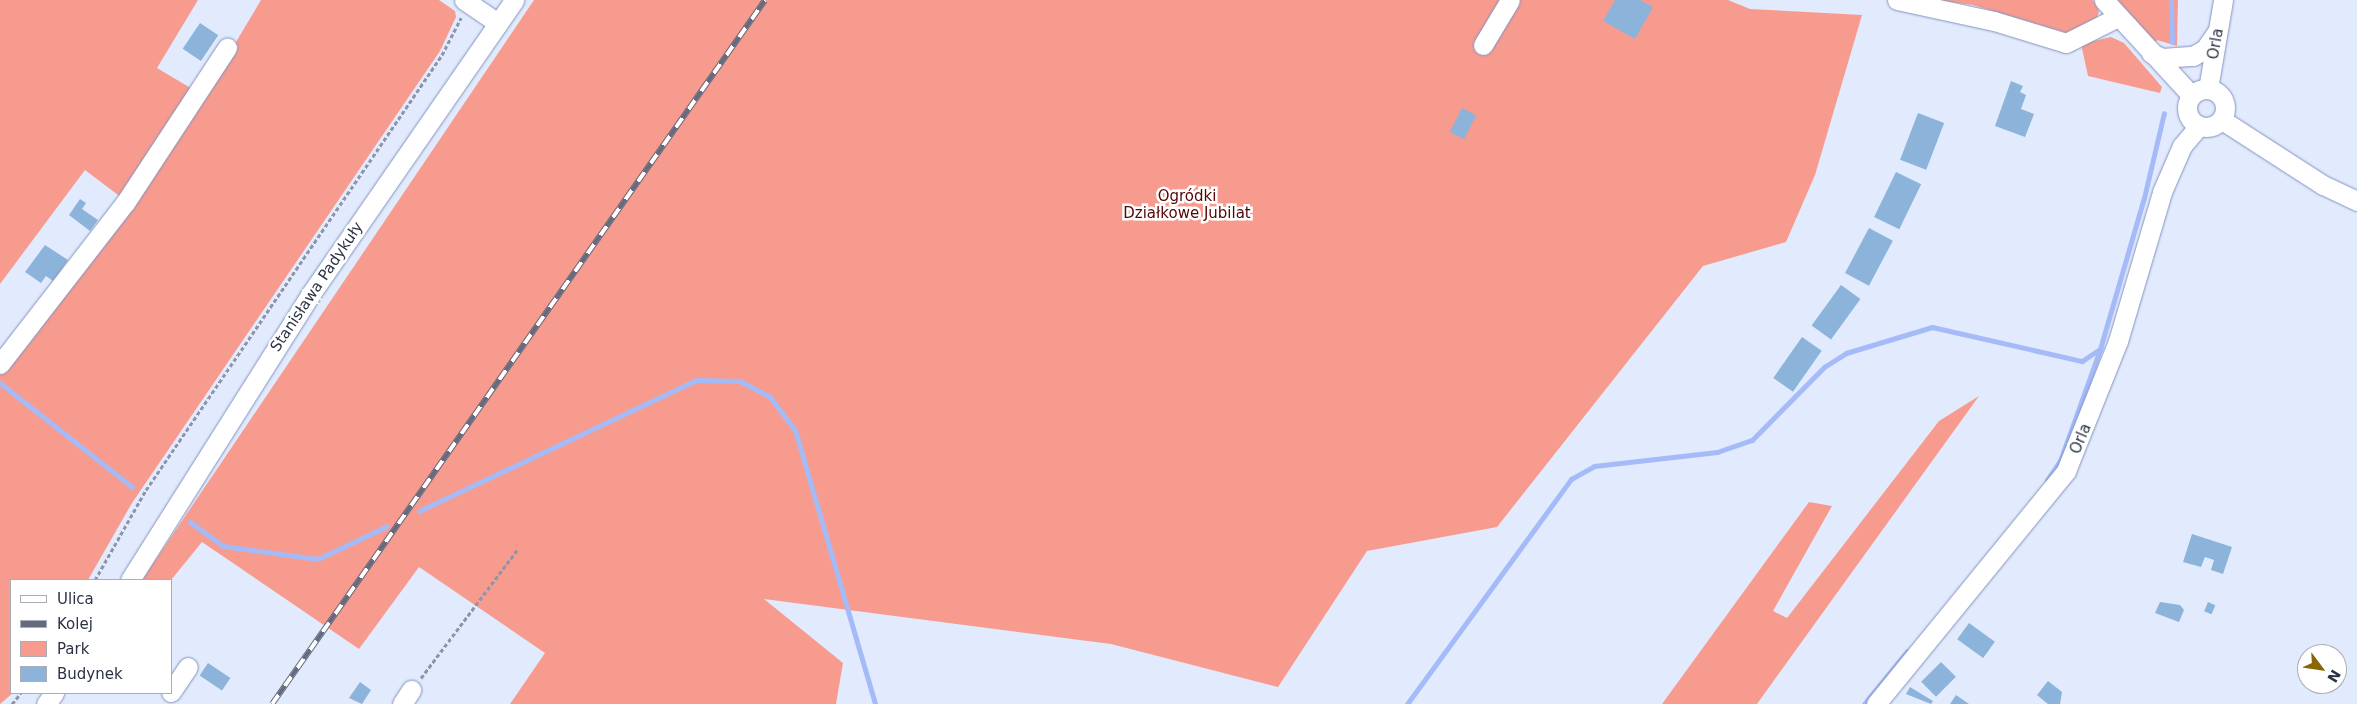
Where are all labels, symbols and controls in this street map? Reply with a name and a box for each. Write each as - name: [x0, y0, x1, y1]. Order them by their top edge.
- street label: Orla: [2204, 27, 2228, 61]
- park label: Ogródki Działkowe Jubilat: [1123, 187, 1251, 222]
- street label: Stanisława Padykuły: [267, 219, 367, 355]
- street label: Orla: [2067, 421, 2095, 457]
- legend: [10, 579, 172, 694]
- text: Ulica: [57, 590, 94, 608]
- text: Kolej: [57, 615, 93, 633]
- text: Park: [57, 640, 89, 658]
- north arrow: [2297, 644, 2347, 694]
- text: Budynek: [57, 665, 123, 683]
- text: N: [2324, 667, 2344, 685]

